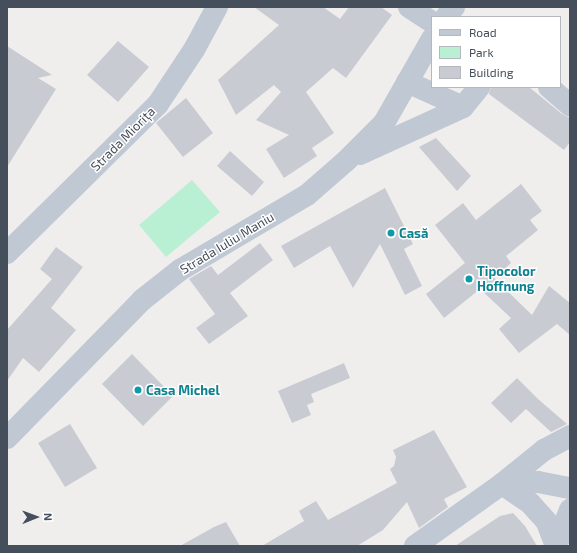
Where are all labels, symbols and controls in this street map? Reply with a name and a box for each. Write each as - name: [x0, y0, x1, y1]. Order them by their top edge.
- legend: [431, 16, 561, 88]
- text: Road: [469, 25, 497, 39]
- text: Park: [469, 45, 494, 59]
- text: Building: [469, 65, 513, 79]
- street label: Strada Miorița: [88, 104, 158, 174]
- street label: Strada Iuliu Maniu: [177, 209, 277, 277]
- place label: Casă: [399, 225, 428, 241]
- marker: Casă: [386, 228, 396, 238]
- place label: Tipocolor Hoffnung: [477, 264, 536, 295]
- marker: Tipocolor Hoffnung: [464, 274, 474, 284]
- place label: Casa Michel: [146, 382, 220, 398]
- marker: Casa Michel: [133, 385, 143, 395]
- north arrow: [16, 497, 56, 537]
- text: N: [42, 513, 55, 521]

